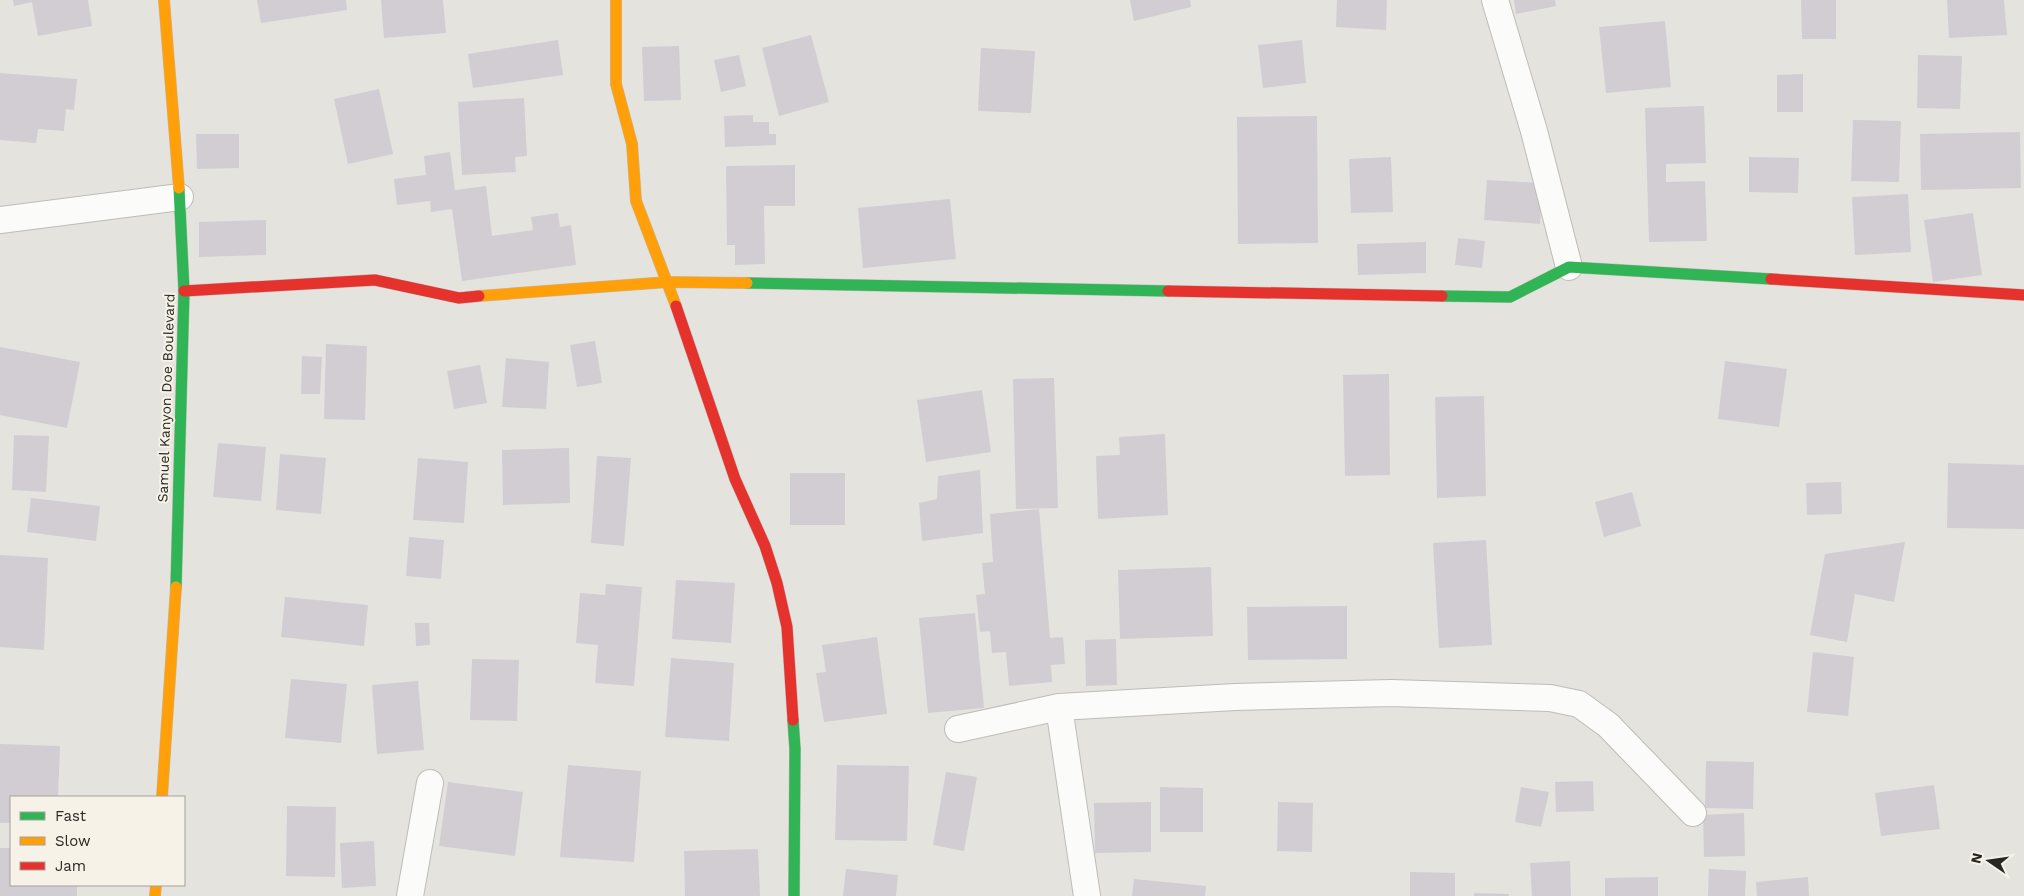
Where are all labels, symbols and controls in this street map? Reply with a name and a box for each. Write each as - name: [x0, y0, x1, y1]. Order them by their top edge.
- street label: Samuel Kanyon Doe Boulevard: [154, 293, 178, 503]
- legend: [10, 796, 185, 886]
- text: Fast: [55, 807, 87, 825]
- text: Slow: [55, 832, 91, 850]
- north arrow: [1964, 836, 2014, 886]
- text: N: [1967, 851, 1985, 865]
- text: Jam: [55, 857, 86, 875]

